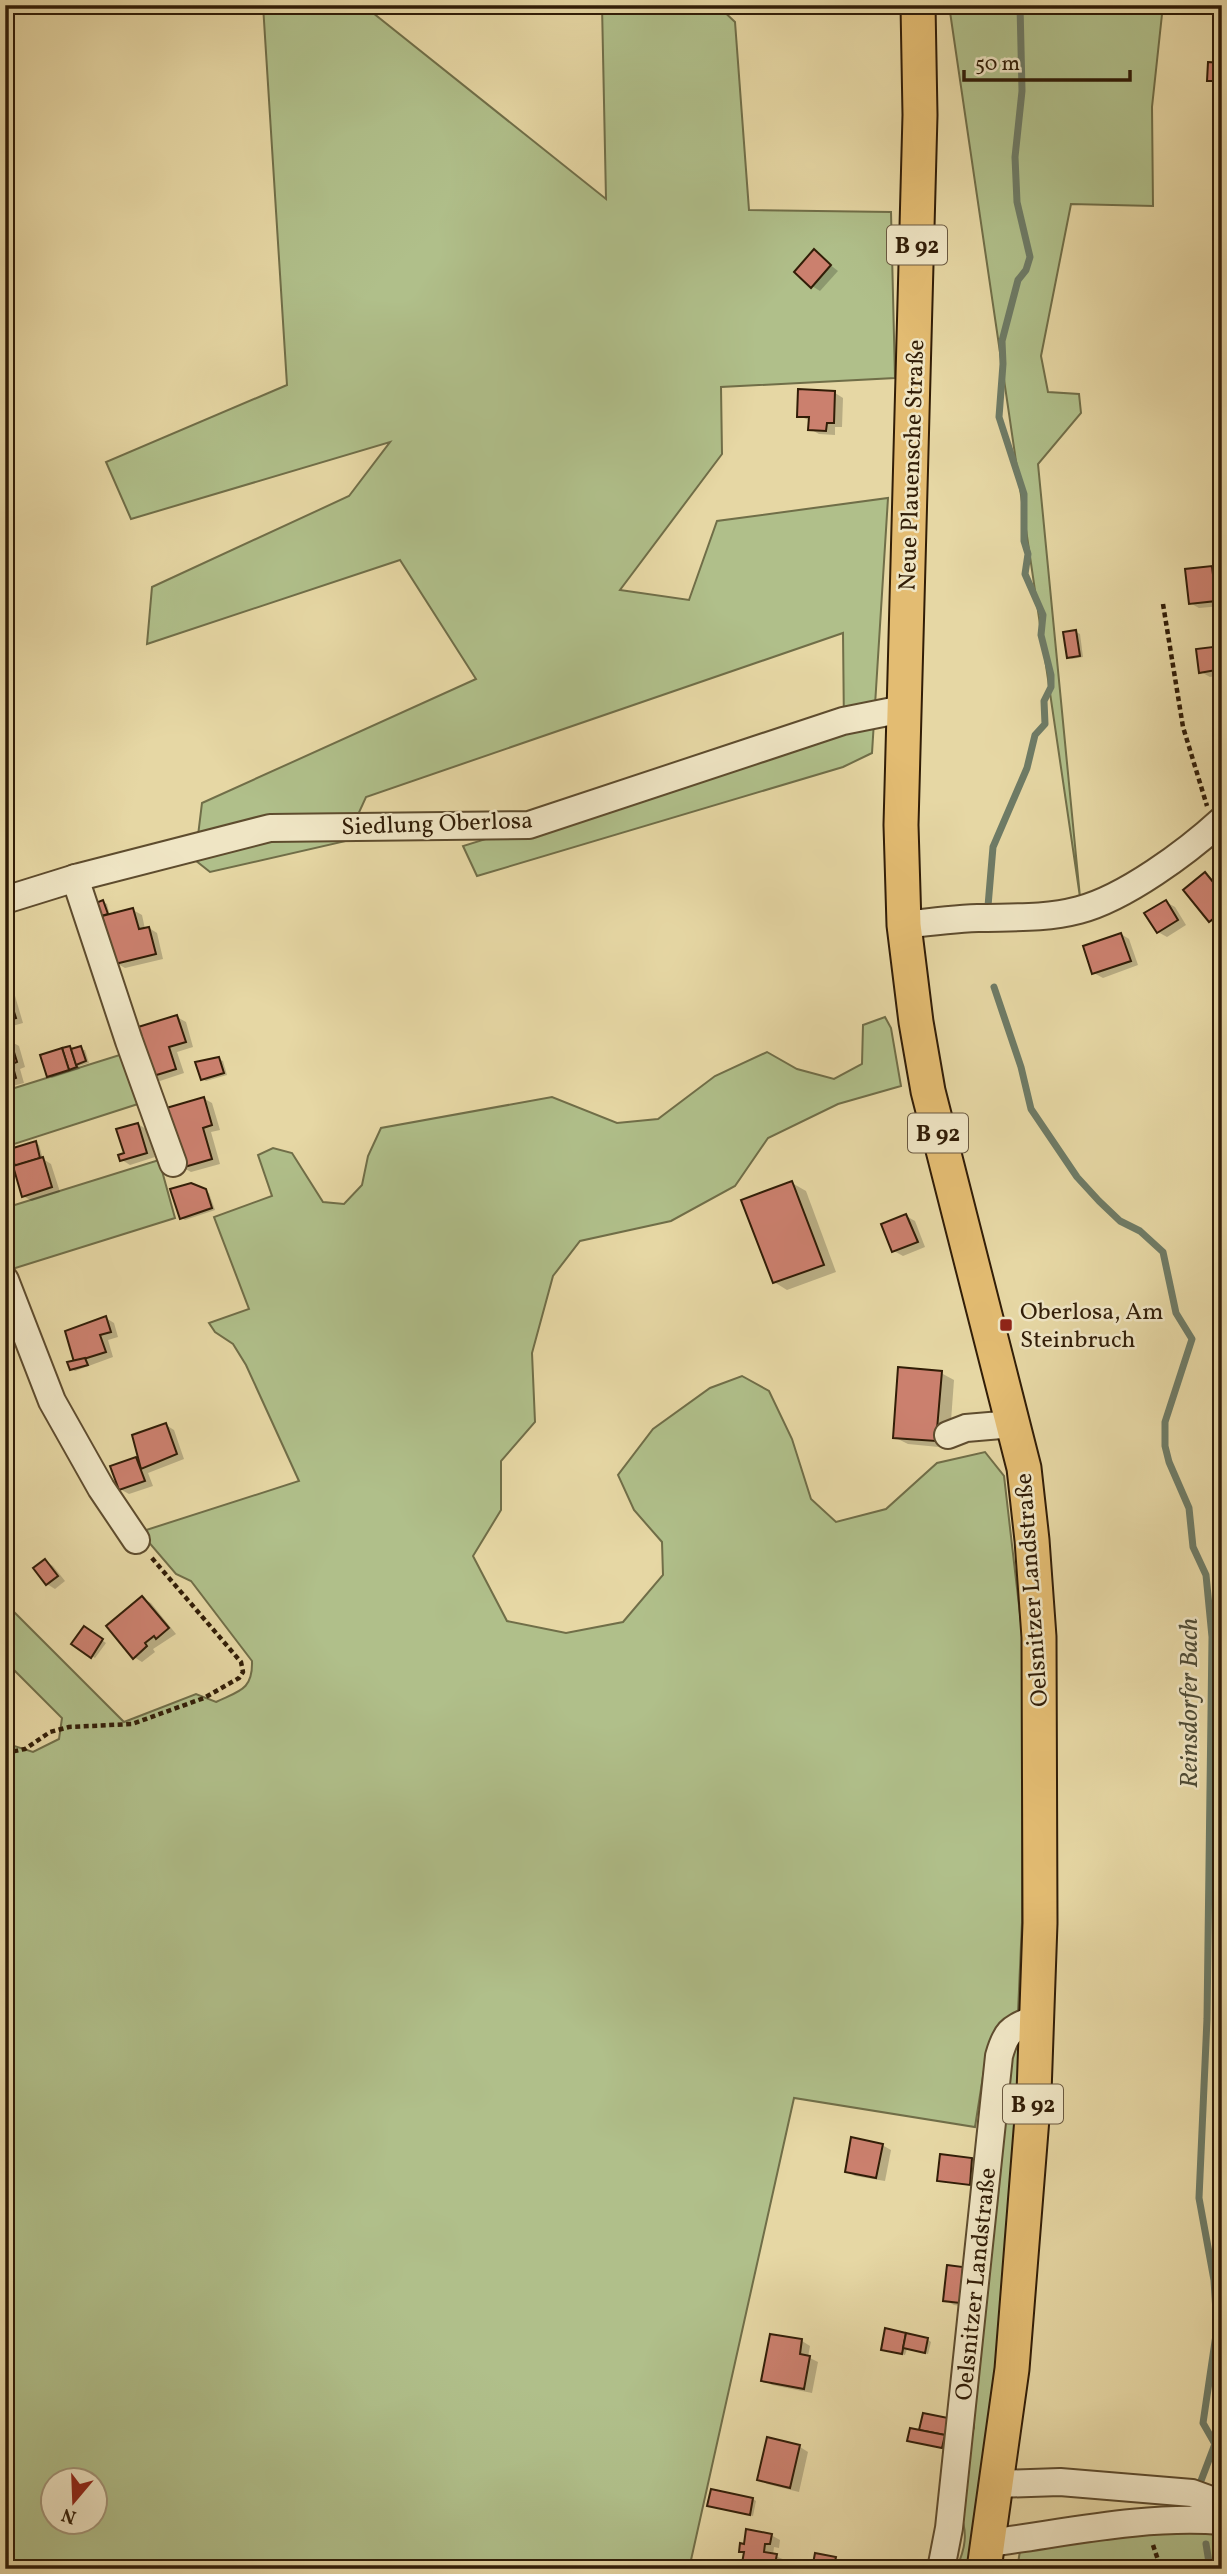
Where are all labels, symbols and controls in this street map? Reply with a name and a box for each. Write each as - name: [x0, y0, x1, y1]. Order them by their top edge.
- scale bar: [964, 38, 1131, 82]
- text: 50 m: [975, 50, 1020, 79]
- road number: B 92: [887, 226, 947, 264]
- street label: Neue Plauensche Straße: [892, 339, 934, 591]
- street label: Siedlung Oberlosa: [341, 805, 533, 845]
- road number: B 92: [908, 1114, 968, 1152]
- place label: Oberlosa, Am Steinbruch: [1020, 1296, 1163, 1358]
- marker: Oberlosa, Am Steinbruch: [998, 1317, 1014, 1333]
- street label: Oelsnitzer Landstraße: [1008, 1472, 1058, 1708]
- water label: Reinsdorfer Bach: [1172, 1618, 1208, 1788]
- road number: B 92: [1003, 2084, 1063, 2124]
- street label: Oelsnitzer Landstraße: [948, 2166, 1006, 2402]
- north arrow: [38, 2466, 108, 2536]
- text: N: [58, 2501, 80, 2530]

